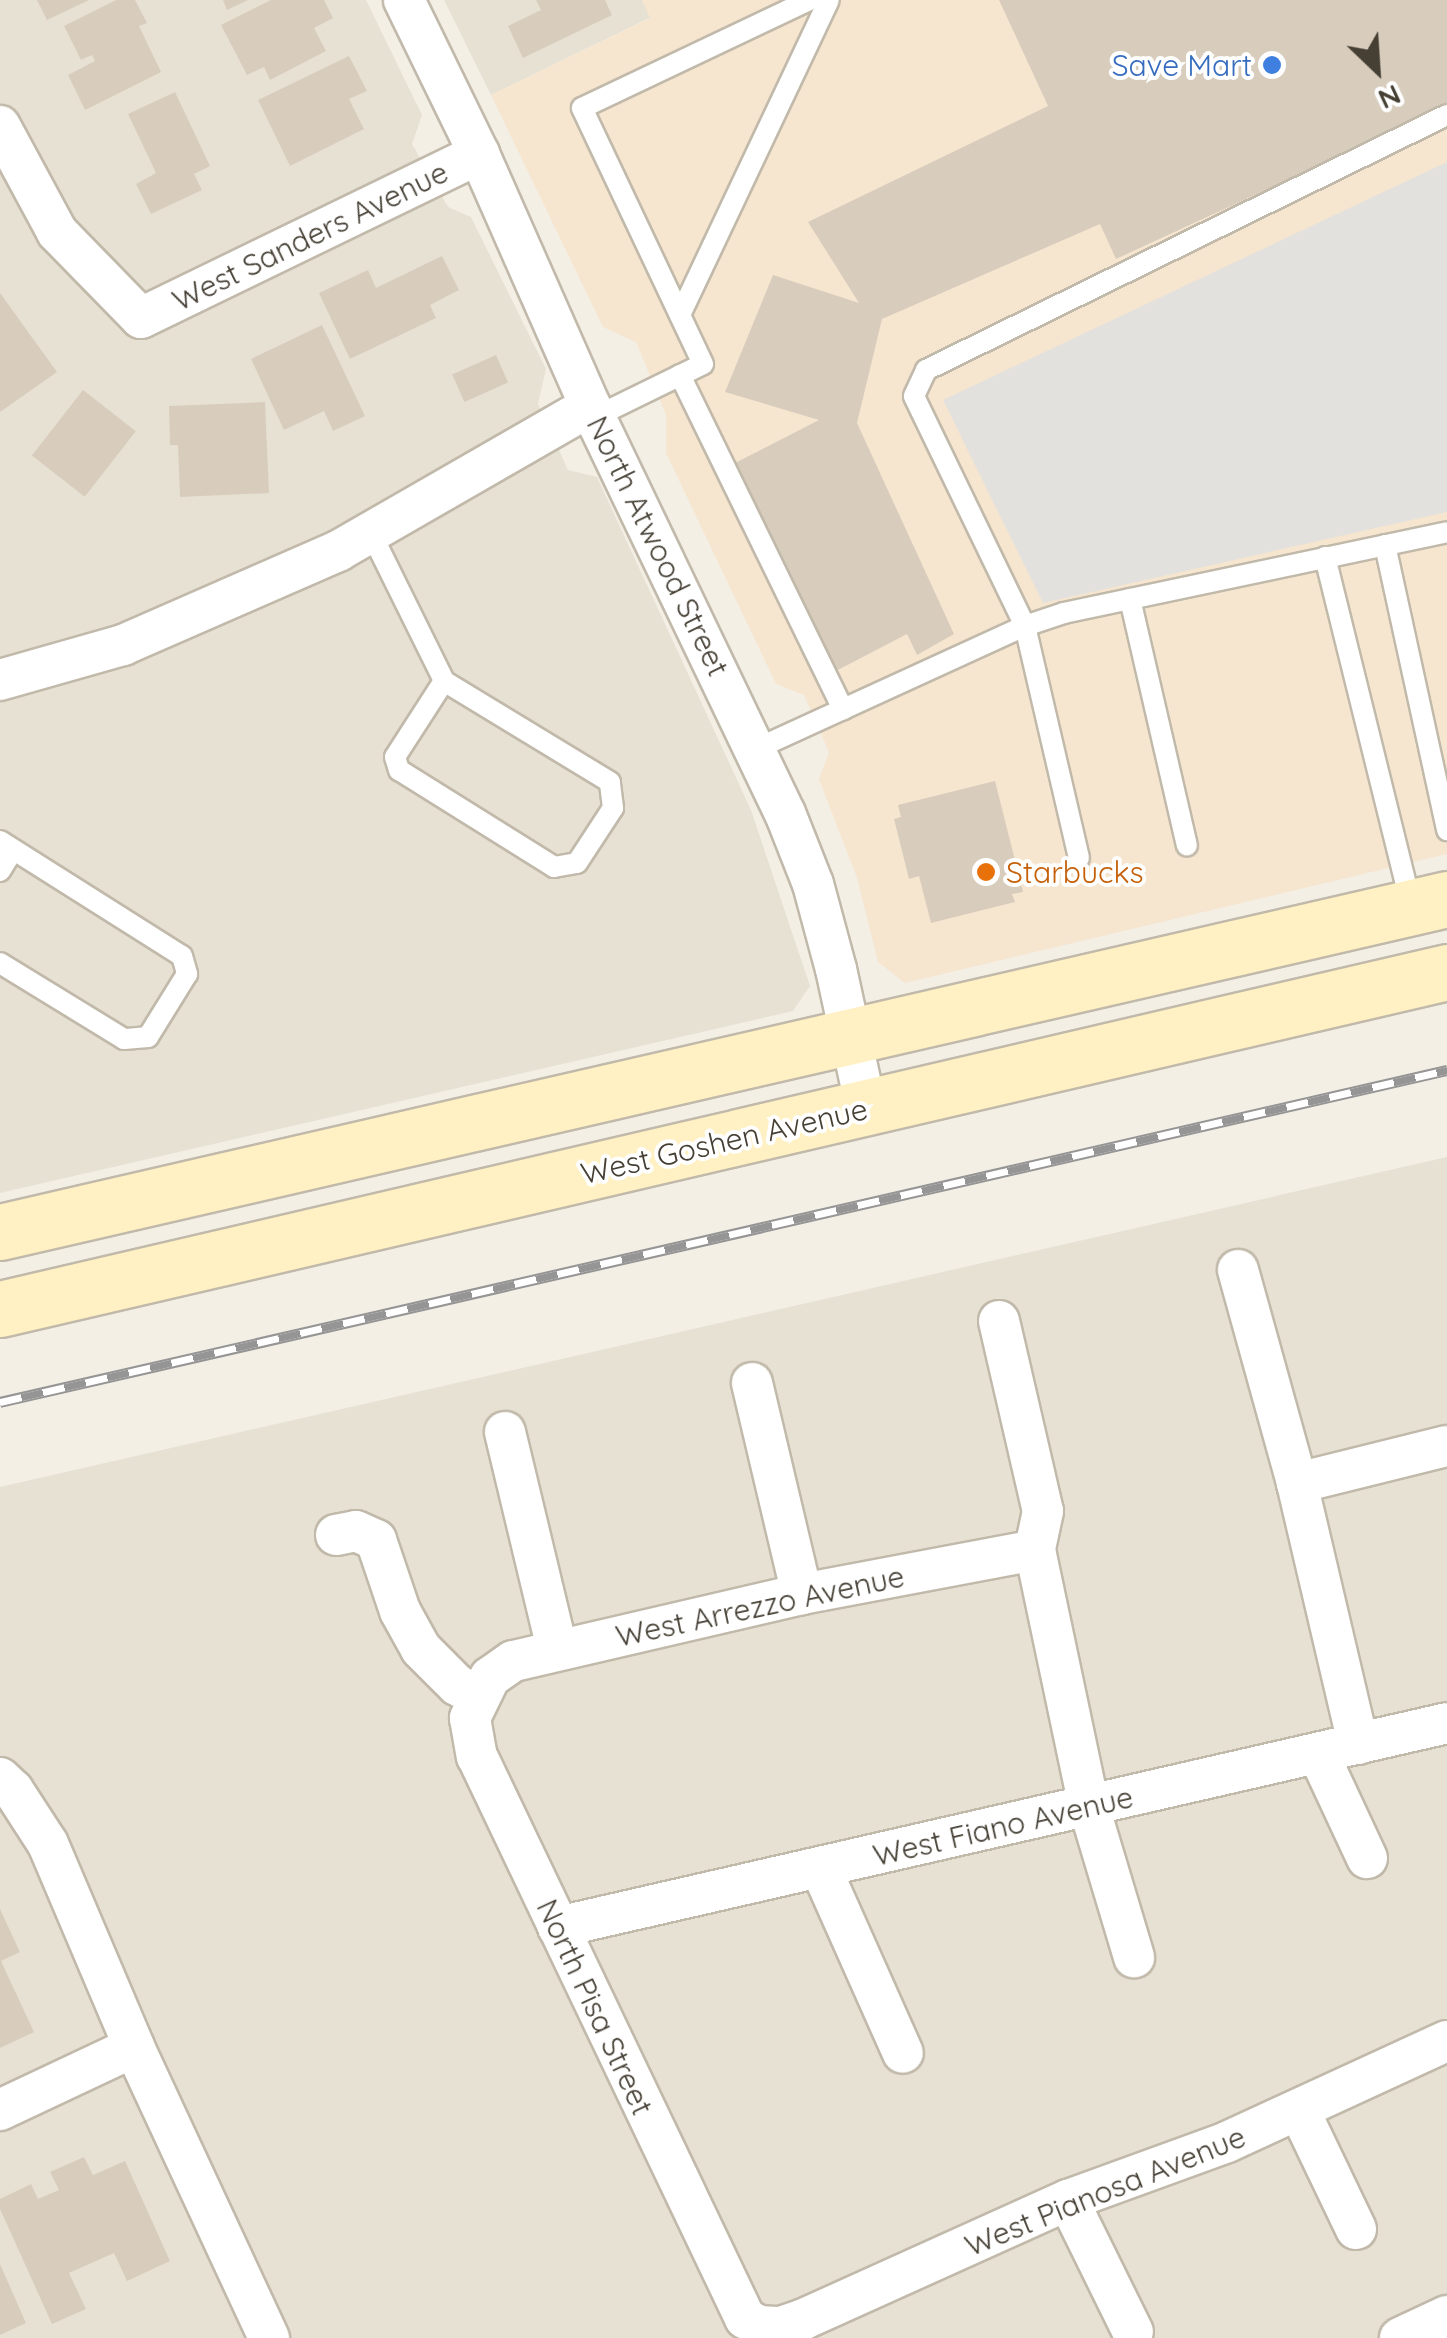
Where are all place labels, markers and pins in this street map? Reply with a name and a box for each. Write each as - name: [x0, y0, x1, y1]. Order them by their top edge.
- place label: Save Mart: [1112, 47, 1252, 83]
- marker: Save Mart: [1261, 54, 1283, 76]
- place label: Starbucks: [1006, 854, 1144, 890]
- marker: Starbucks: [975, 861, 997, 883]

